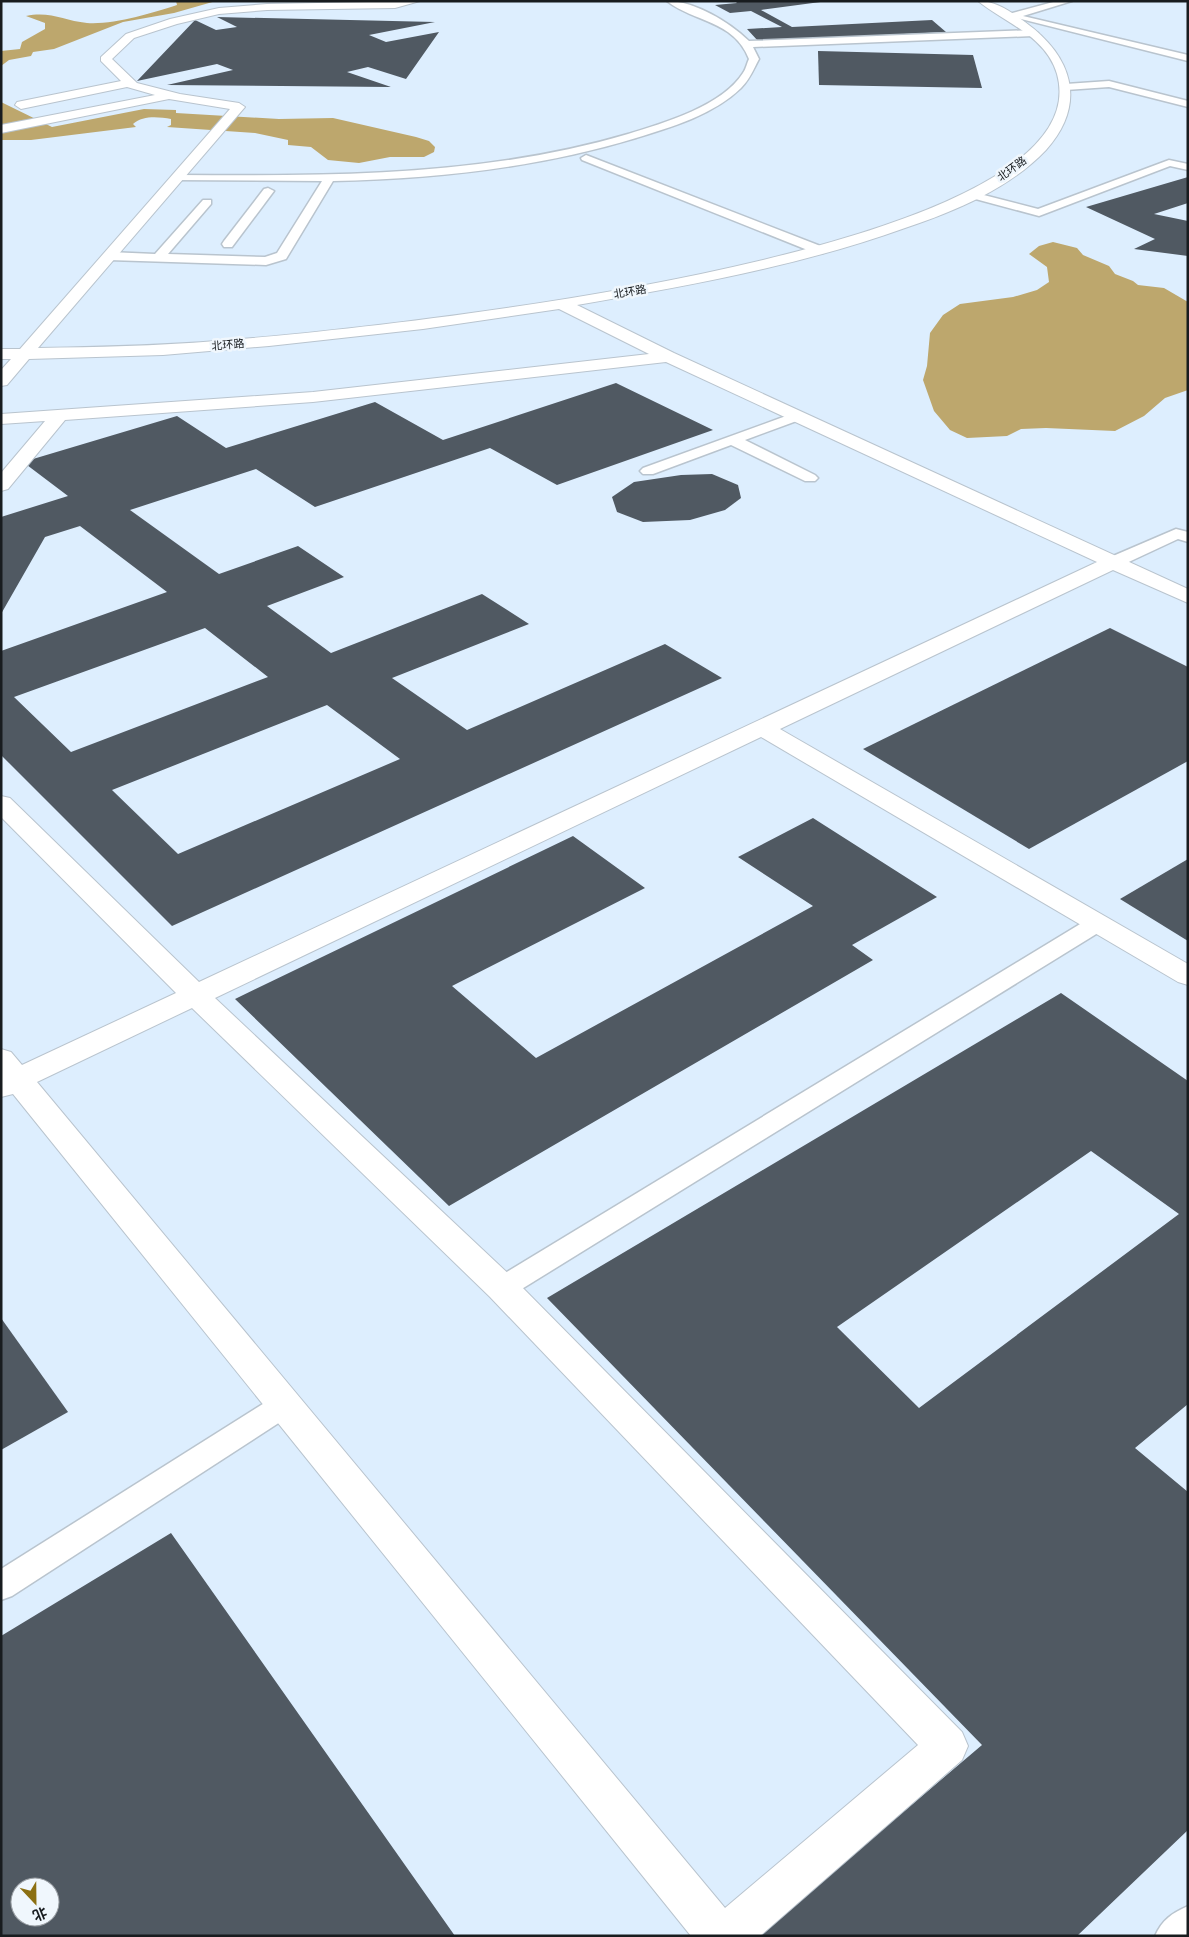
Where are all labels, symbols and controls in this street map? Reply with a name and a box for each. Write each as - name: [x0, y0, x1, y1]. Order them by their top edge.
- street label: 北环路: [994, 153, 1030, 185]
- street label: 北环路: [612, 282, 648, 302]
- street label: 北环路: [211, 336, 245, 354]
- north arrow: [10, 1877, 60, 1927]
- text: 北: [29, 1901, 50, 1925]

